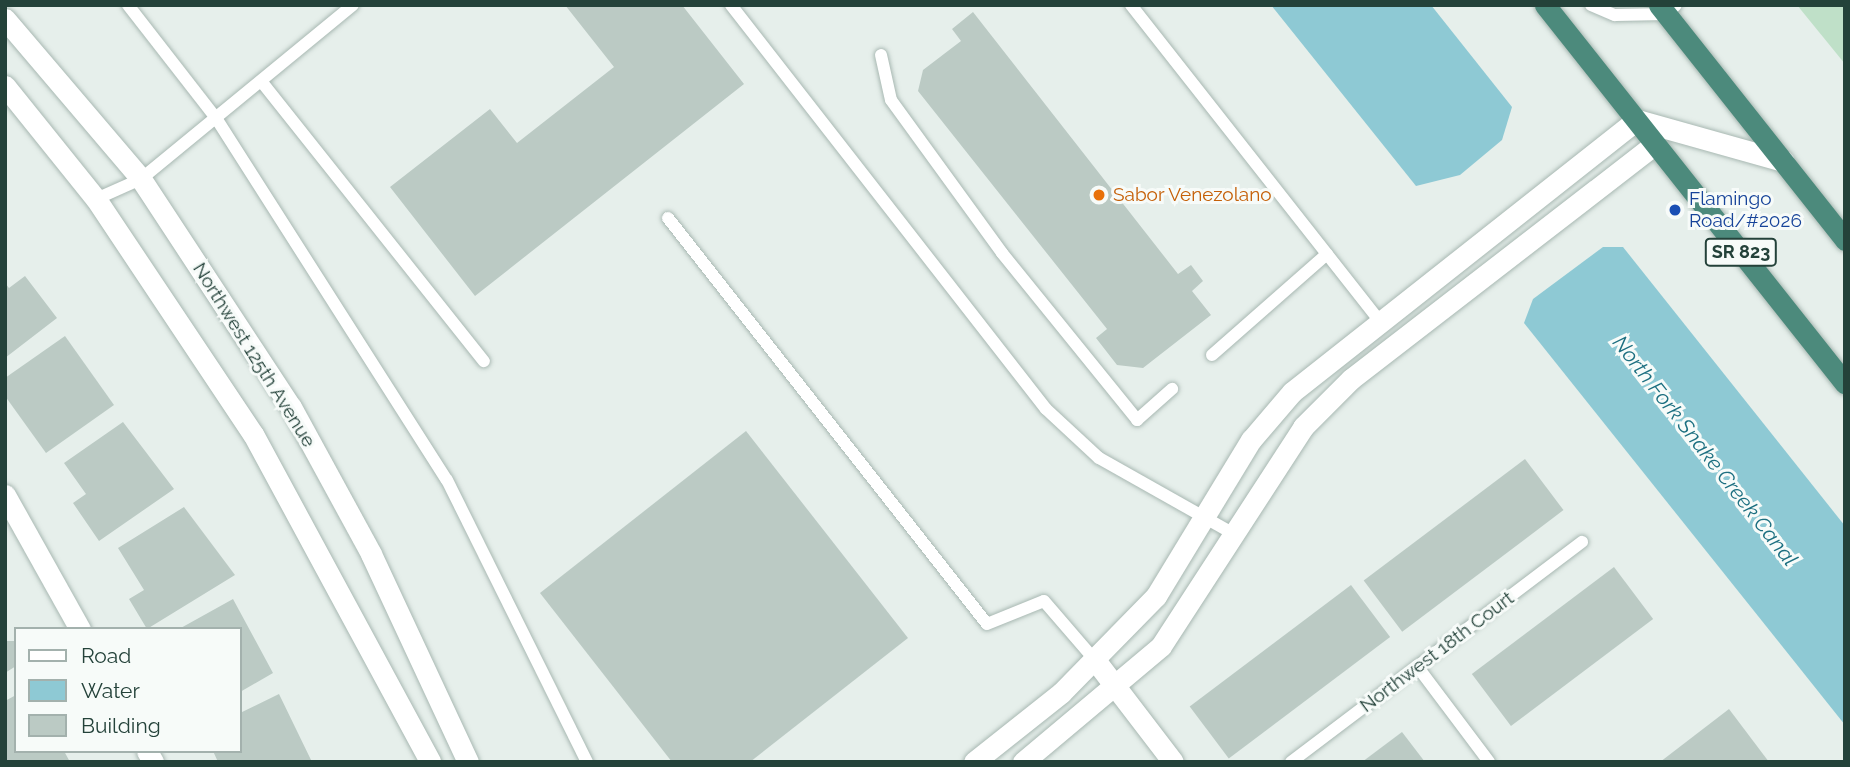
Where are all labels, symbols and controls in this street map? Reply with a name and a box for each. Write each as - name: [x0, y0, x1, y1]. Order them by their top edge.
- place label: Sabor Venezolano: [1113, 184, 1273, 206]
- marker: Sabor Venezolano: [1091, 187, 1107, 203]
- place label: Flamingo Road/#2026: [1689, 188, 1802, 232]
- marker: Flamingo Road/#2026: [1667, 202, 1683, 218]
- road number: SR 823: [1704, 238, 1778, 266]
- street label: Northwest 125th Avenue: [188, 258, 320, 452]
- water label: North Fork Snake Creek Canal: [1607, 331, 1803, 571]
- street label: Northwest 18th Court: [1356, 587, 1518, 717]
- legend: [14, 627, 242, 753]
- text: Road: [81, 643, 131, 668]
- text: Water: [81, 678, 140, 703]
- text: Building: [81, 713, 161, 738]

